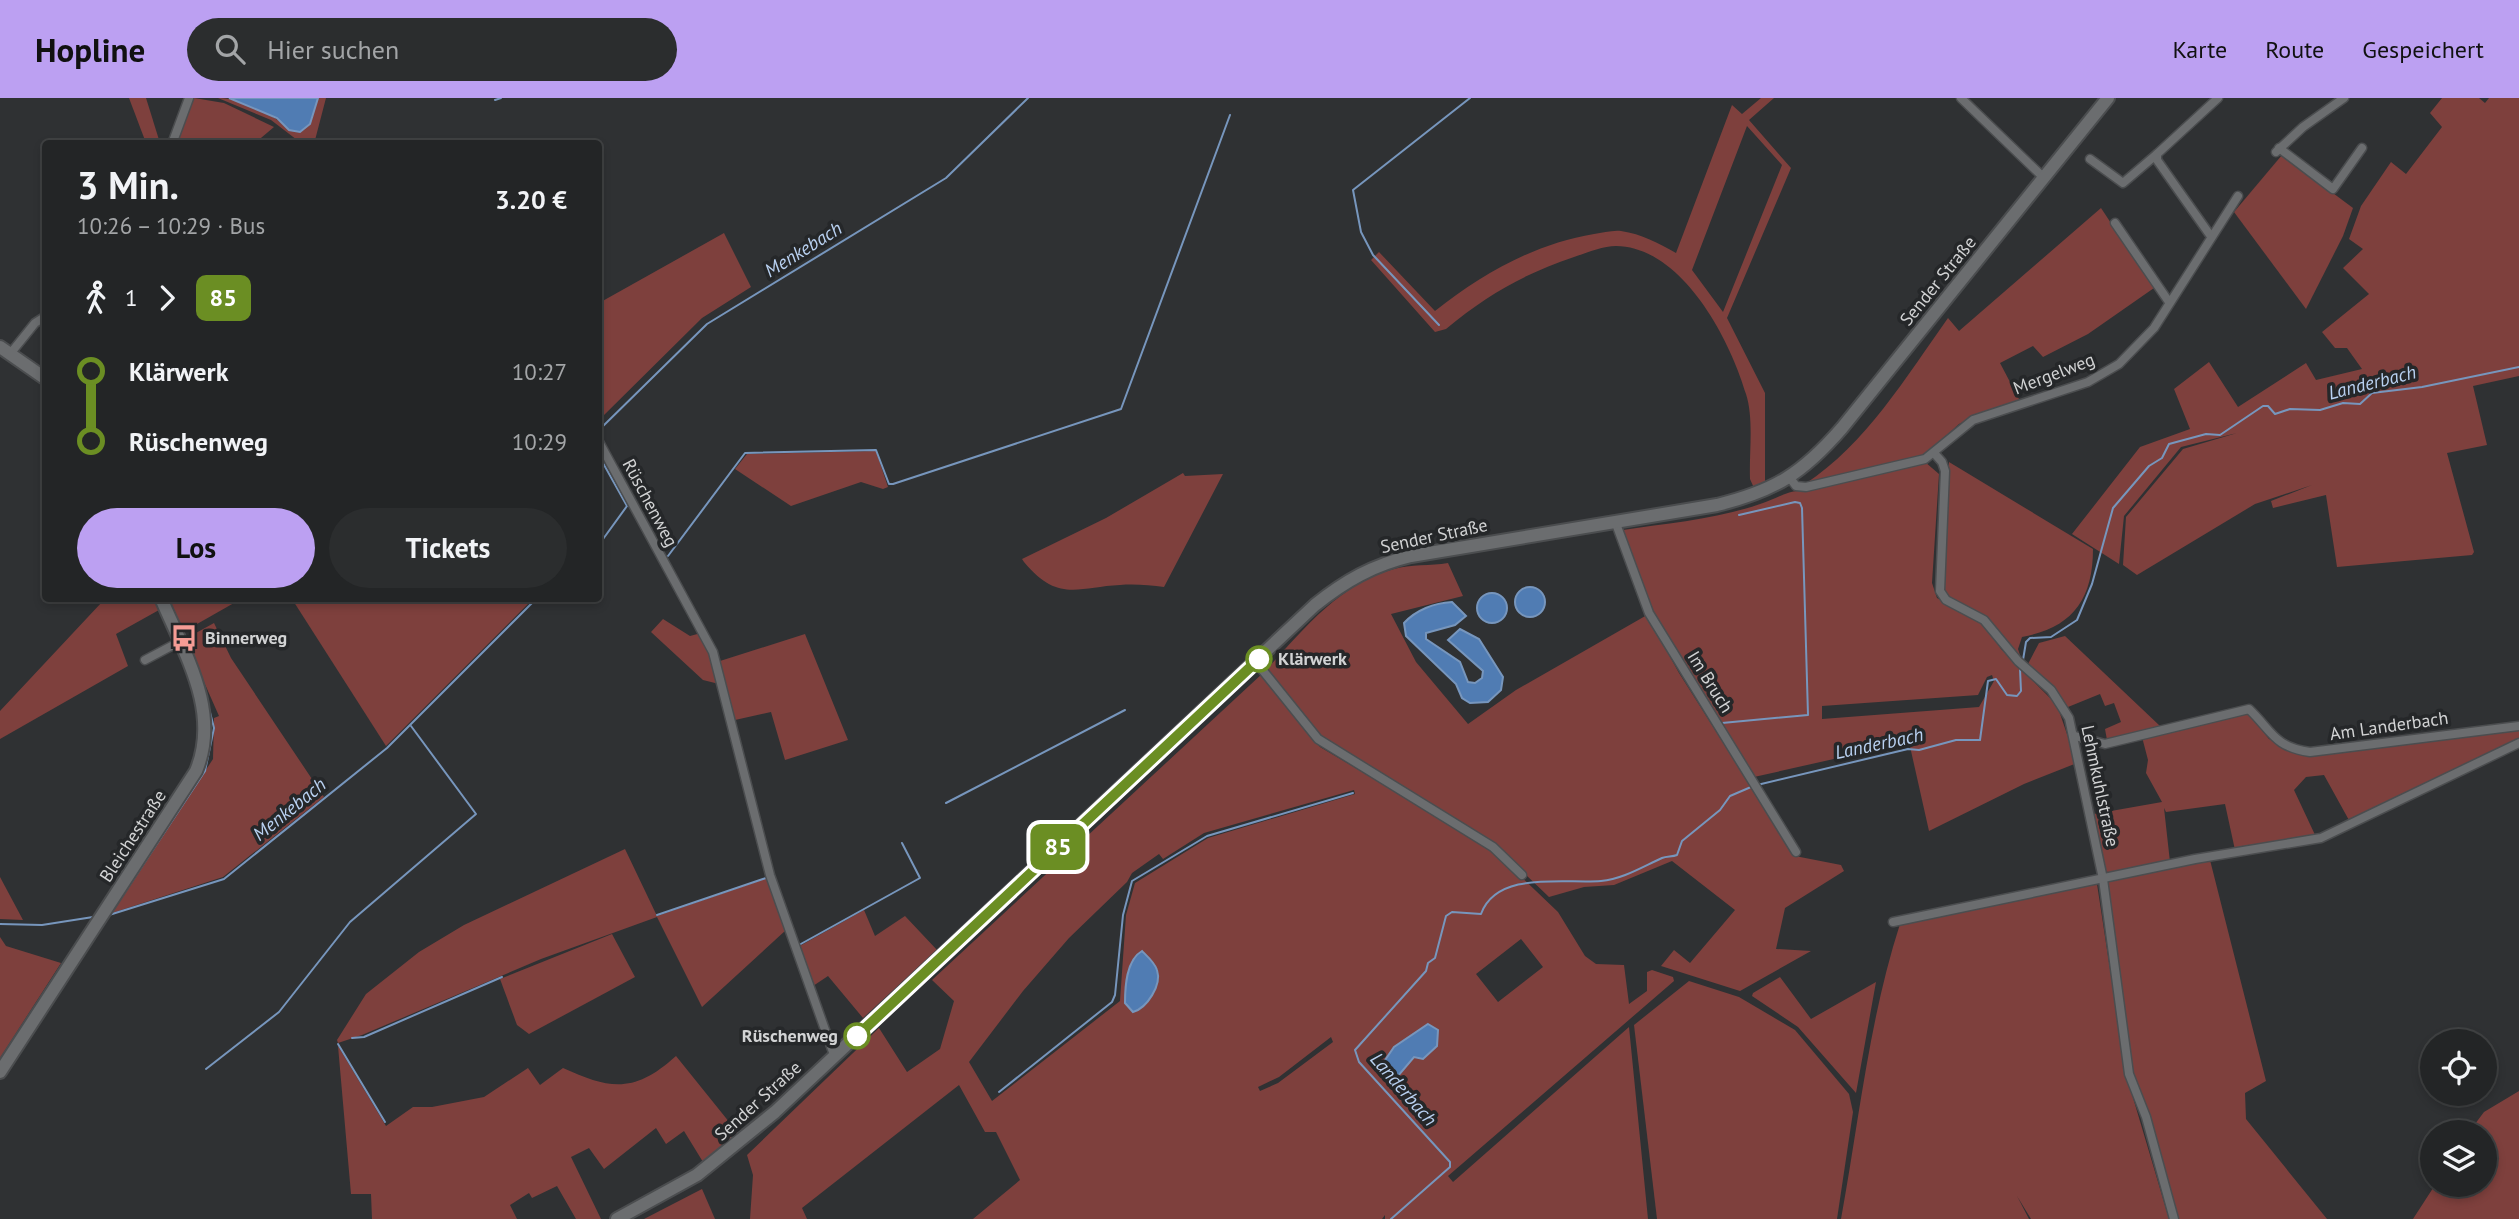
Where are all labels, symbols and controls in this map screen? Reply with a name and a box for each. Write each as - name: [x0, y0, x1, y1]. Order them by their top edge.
- search box: [187, 18, 677, 81]
- text: Hopline: [35, 28, 145, 71]
- icon: search: [211, 30, 249, 68]
- text: Hier suchen: [267, 33, 399, 66]
- text: Karte: [2172, 34, 2227, 65]
- text: Route: [2265, 34, 2324, 65]
- text: Gespeichert: [2362, 34, 2484, 65]
- text: 3 Min.: [77, 160, 179, 209]
- text: 3.20 €: [495, 183, 567, 216]
- text: 10:26 – 10:29 · Bus: [77, 211, 265, 240]
- water label: Menkebach: [760, 216, 846, 282]
- street label: Sender Straße: [1894, 231, 1981, 330]
- icon: walk: [77, 279, 115, 317]
- icon: forward: [148, 279, 186, 317]
- text: 85: [210, 282, 237, 313]
- text: 1: [125, 283, 138, 312]
- street label: Mergelweg: [2010, 348, 2098, 400]
- text: Klärwerk: [129, 355, 228, 388]
- text: 10:27: [512, 357, 567, 386]
- water label: Landerbach: [2326, 360, 2418, 404]
- text: Rüschenweg: [129, 425, 268, 458]
- text: 10:29: [512, 427, 567, 456]
- street label: Rüschenweg: [618, 455, 683, 551]
- button: Los: [77, 508, 315, 588]
- button: Tickets: [329, 508, 567, 588]
- street label: Sender Straße: [1378, 513, 1490, 558]
- bus stop icon: Binnerweg: [169, 623, 199, 653]
- place label: Binnerweg: [205, 626, 287, 649]
- marker: Klärwerk: [1246, 646, 1272, 672]
- street label: Im Bruch: [1682, 646, 1738, 717]
- place label: Klärwerk: [1278, 647, 1347, 670]
- street label: Am Landerbach: [2328, 706, 2450, 745]
- water label: Landerbach: [1833, 722, 1925, 764]
- street label: Lehmkuhlstraße: [2076, 723, 2125, 849]
- water label: Menkebach: [248, 772, 330, 846]
- street label: Bleichestraße: [94, 785, 171, 886]
- line badge: 85: [1026, 824, 1090, 870]
- text: 85: [1044, 831, 1072, 862]
- marker: Rüschenweg: [844, 1023, 870, 1049]
- place label: Rüschenweg: [742, 1024, 838, 1047]
- map controls: [2420, 1029, 2497, 1197]
- button: locate: [2420, 1029, 2497, 1106]
- water label: Landerbach: [1366, 1047, 1442, 1131]
- street label: Sender Straße: [710, 1056, 806, 1146]
- button: layers: [2420, 1120, 2497, 1197]

